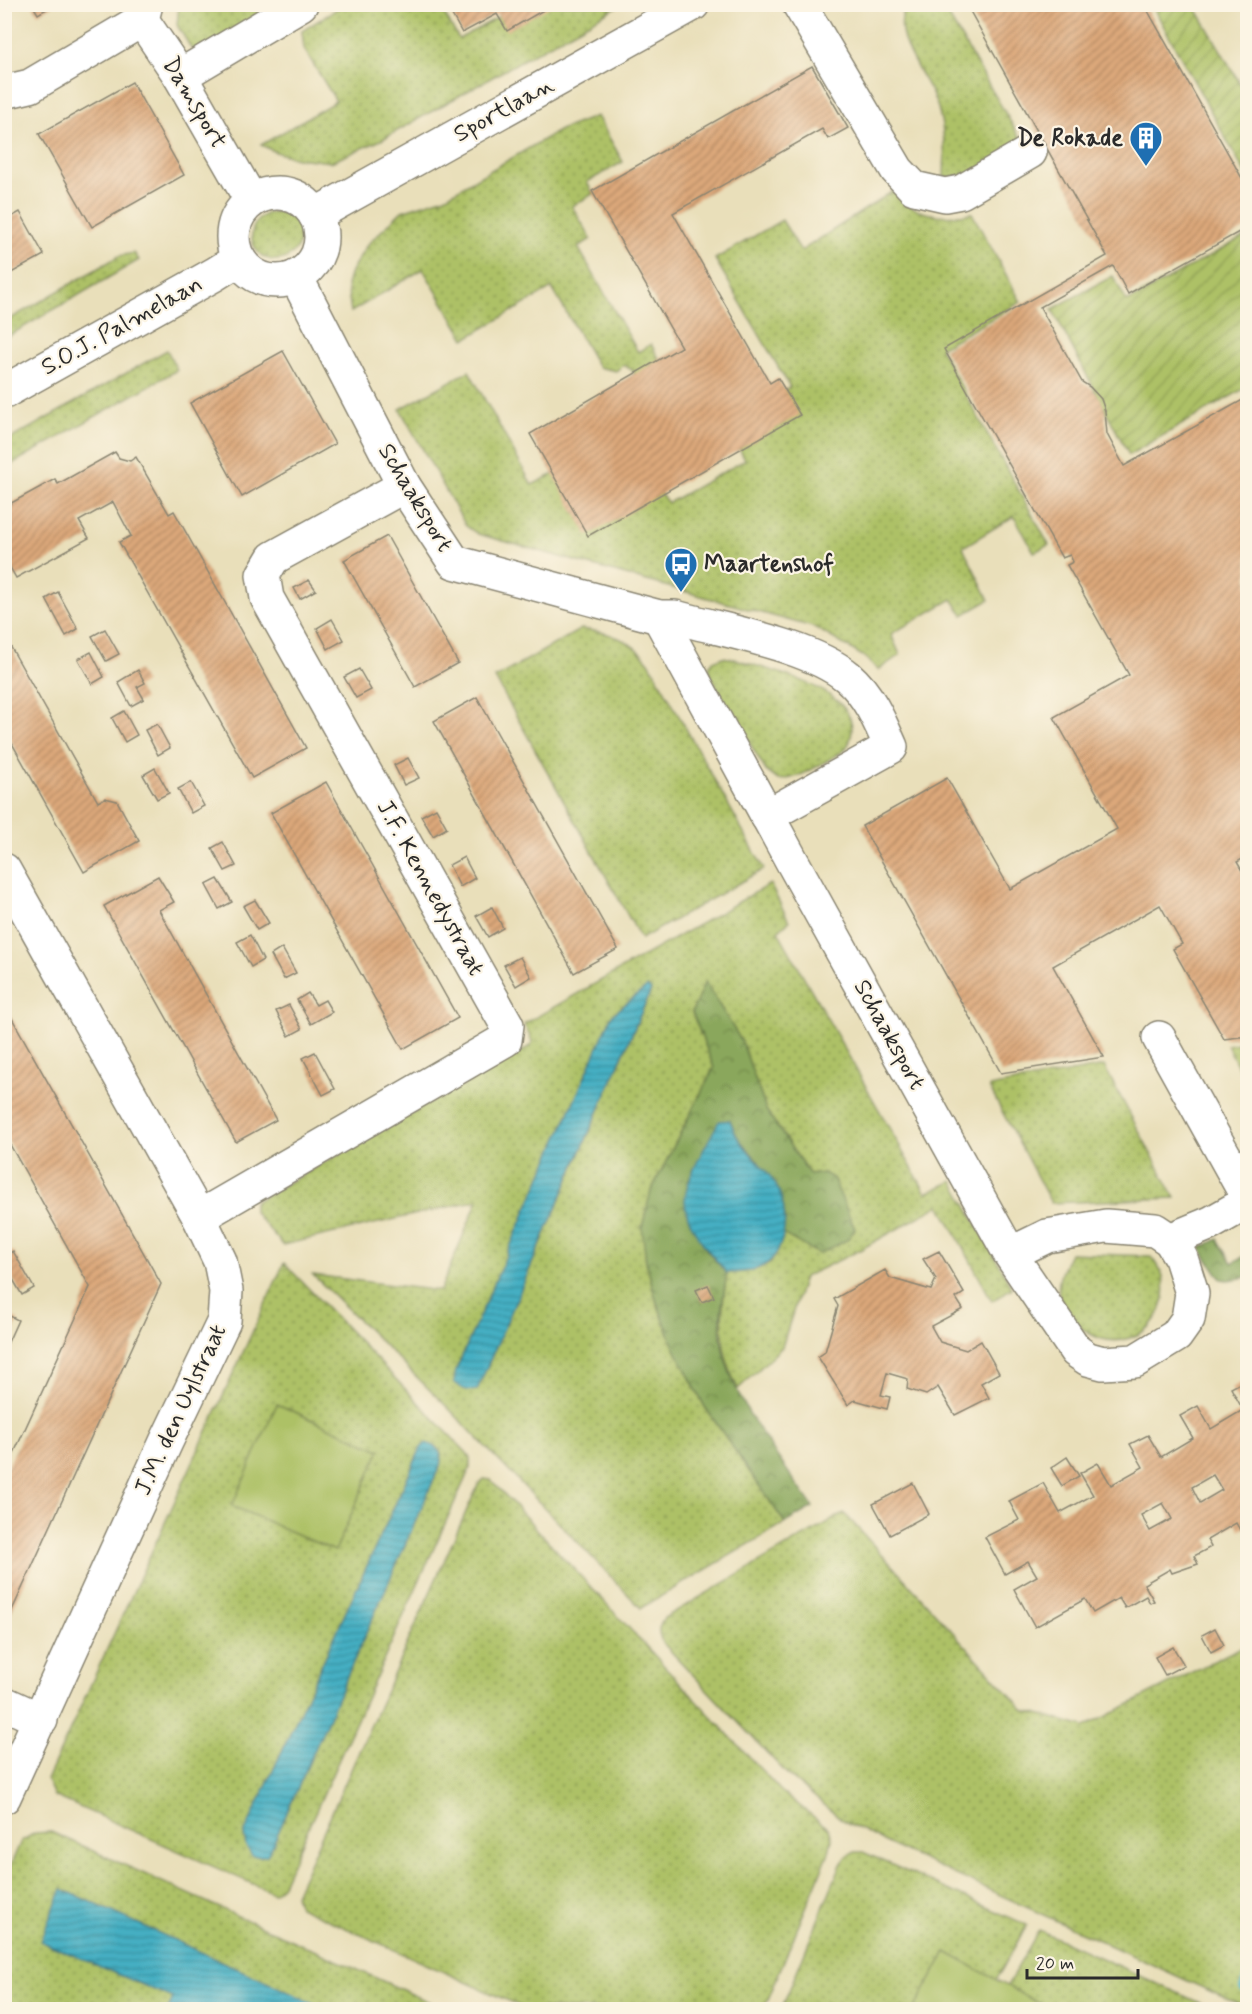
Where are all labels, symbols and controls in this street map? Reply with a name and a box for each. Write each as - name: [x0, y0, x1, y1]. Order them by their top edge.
- street label: Damsport: [154, 51, 234, 155]
- street label: Sportlaan: [448, 70, 560, 150]
- building icon: De Rokade: [1128, 120, 1164, 167]
- place label: De Rokade: [1017, 123, 1123, 154]
- street label: S.O.J. Palmelaan: [36, 269, 208, 383]
- street label: Schaaksport: [370, 438, 460, 558]
- bus stop icon: Maartenshof: [663, 546, 699, 593]
- place label: Maartenshof: [704, 549, 835, 580]
- street label: J.F. Kennedystraat: [369, 795, 491, 981]
- street label: Schaaksport: [846, 974, 932, 1096]
- street label: J.M. den Uylstraat: [128, 1319, 234, 1501]
- scale bar: [1027, 1942, 1138, 1980]
- text: 20 m: [1036, 1952, 1074, 1976]

